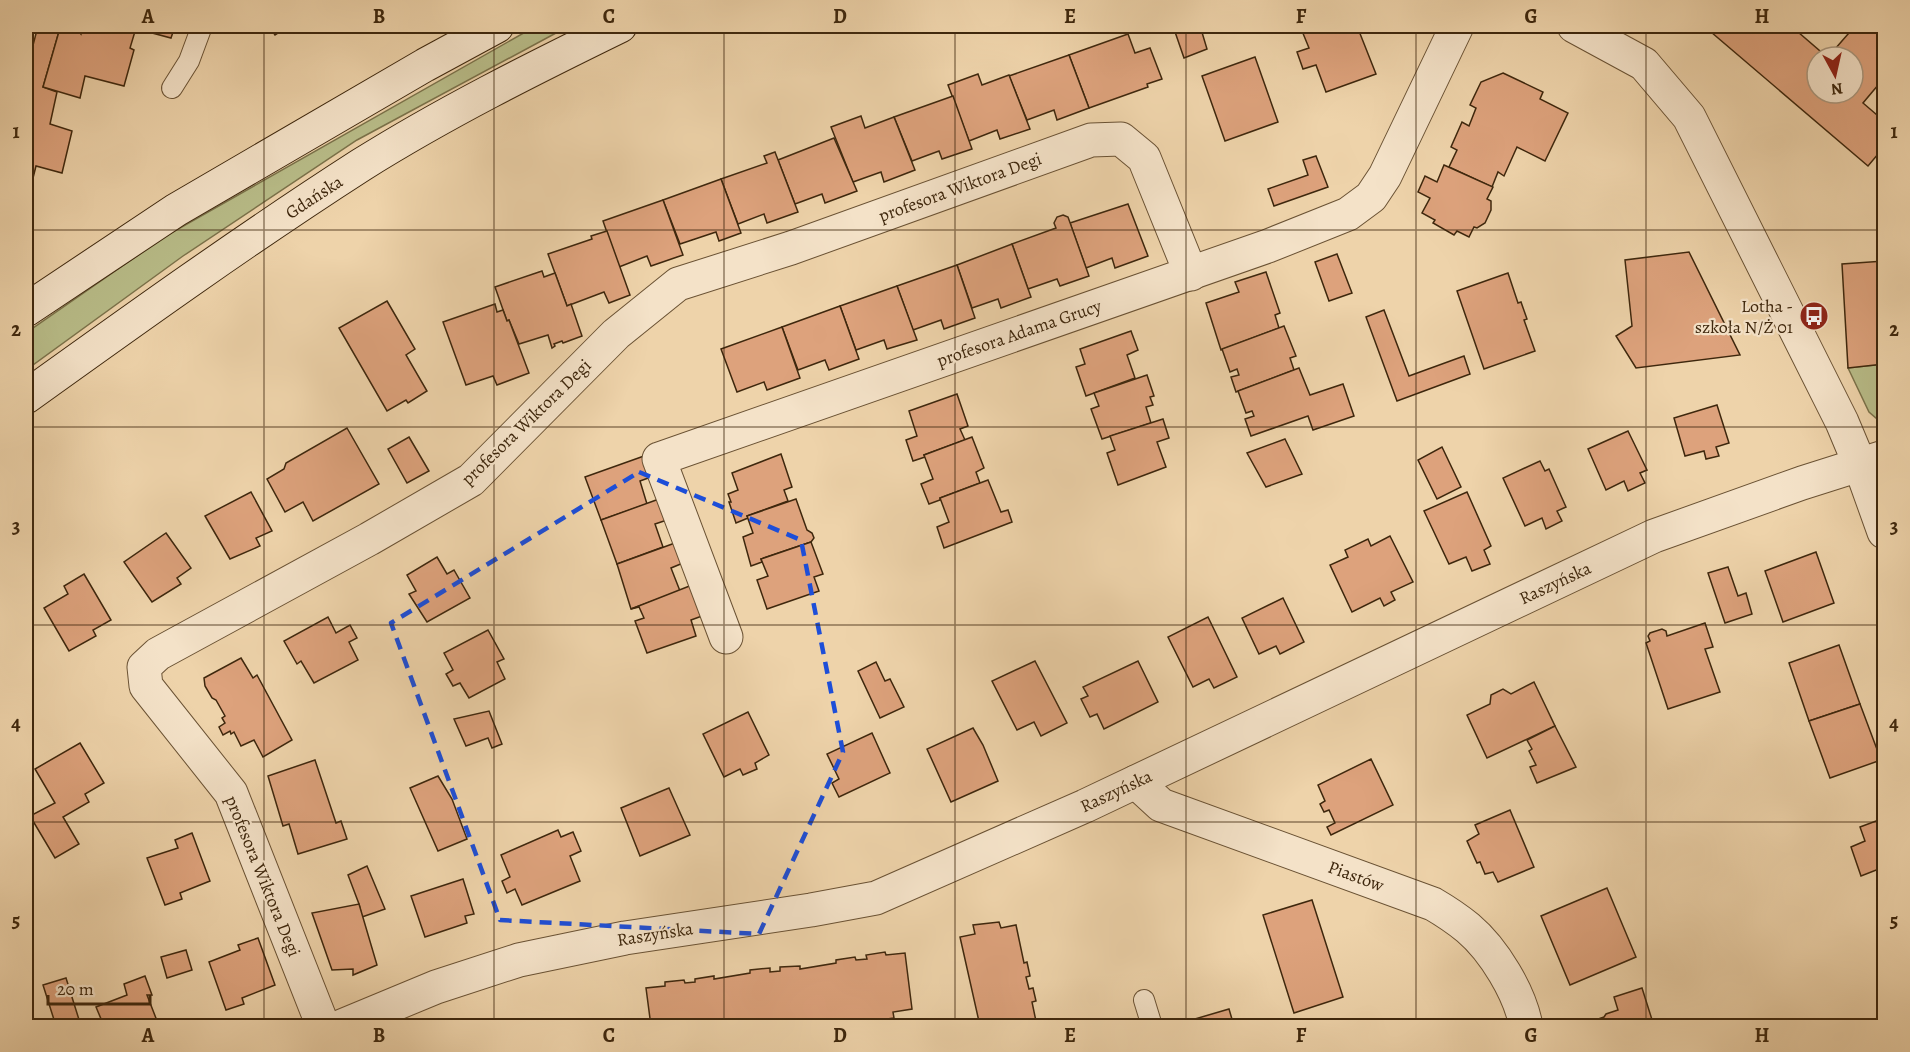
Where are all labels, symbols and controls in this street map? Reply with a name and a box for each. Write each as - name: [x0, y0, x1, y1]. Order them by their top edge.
- text: A: [141, 3, 155, 30]
- text: B: [373, 3, 385, 30]
- text: C: [603, 3, 615, 30]
- text: D: [833, 3, 847, 30]
- text: E: [1064, 3, 1076, 30]
- text: F: [1296, 3, 1307, 30]
- text: G: [1524, 3, 1538, 30]
- text: H: [1755, 3, 1770, 30]
- north arrow: [1805, 45, 1865, 105]
- text: N: [1829, 77, 1844, 101]
- text: 1: [12, 118, 20, 145]
- text: 1: [1890, 118, 1898, 145]
- street label: profesora Wiktora Degi: [875, 146, 1045, 228]
- street label: Gdańska: [281, 169, 348, 225]
- street label: profesora Adama Grucy: [933, 293, 1106, 372]
- place label: Lotha - szkoła N/Ż 01: [1695, 294, 1793, 339]
- bus stop icon: Lotha - szkoła N/Ż 01: [1798, 300, 1830, 332]
- text: 2: [11, 316, 21, 343]
- text: 2: [1889, 316, 1899, 343]
- street label: profesora Wiktora Degi: [456, 354, 596, 490]
- text: 3: [12, 513, 20, 540]
- text: 3: [1890, 513, 1898, 540]
- street label: Raszyńska: [1515, 556, 1595, 610]
- text: 4: [11, 710, 21, 737]
- text: 4: [1889, 710, 1899, 737]
- street label: Raszyńska: [1076, 764, 1156, 818]
- street label: profesora Wiktora Degi: [220, 792, 306, 960]
- street label: Piastów: [1325, 855, 1388, 897]
- text: 5: [12, 907, 20, 934]
- text: 5: [1890, 907, 1898, 934]
- street label: Raszyńska: [615, 916, 695, 952]
- scale bar: [48, 968, 150, 1006]
- text: 20 m: [57, 977, 94, 1001]
- text: A: [141, 1022, 155, 1049]
- text: B: [373, 1022, 385, 1049]
- text: C: [603, 1022, 615, 1049]
- text: D: [833, 1022, 847, 1049]
- text: E: [1064, 1022, 1076, 1049]
- text: F: [1296, 1022, 1307, 1049]
- text: G: [1524, 1022, 1538, 1049]
- text: H: [1755, 1022, 1770, 1049]

